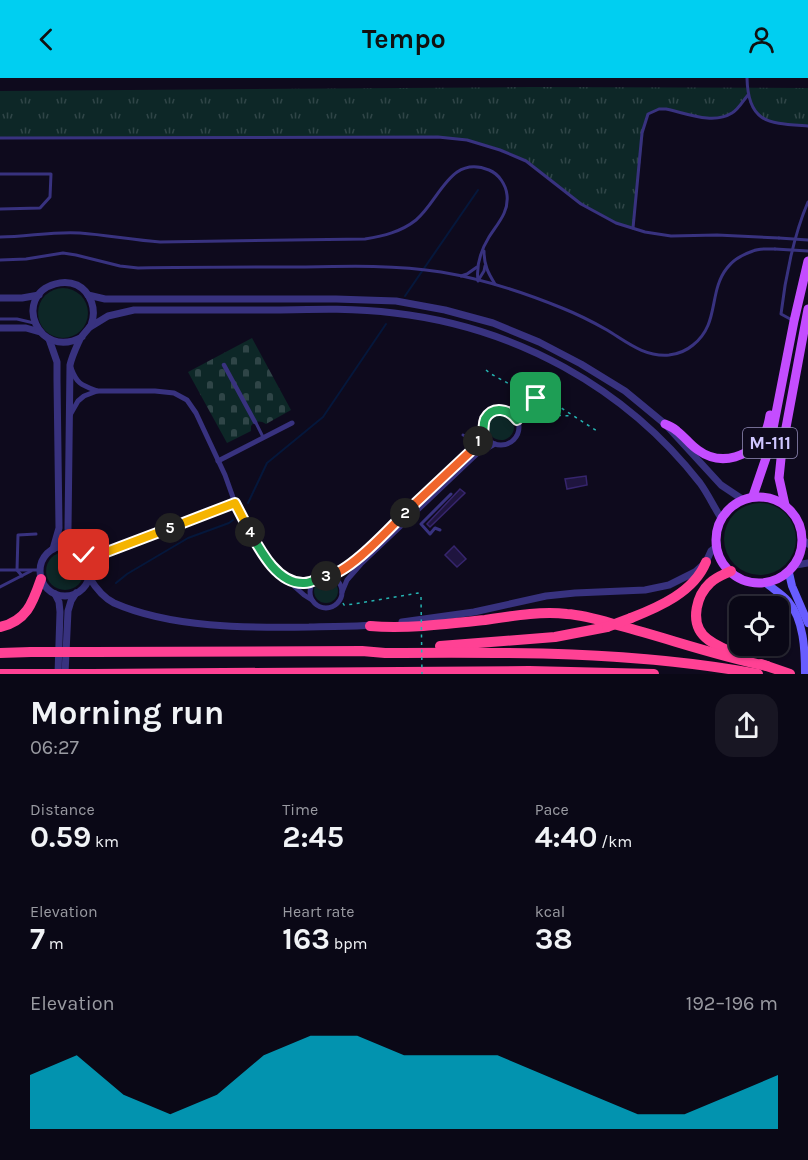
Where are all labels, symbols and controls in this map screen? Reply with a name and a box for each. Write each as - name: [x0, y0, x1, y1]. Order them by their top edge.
- icon: back: [30, 23, 63, 56]
- text: Tempo: [362, 23, 446, 55]
- icon: person: [745, 23, 778, 56]
- pin: [510, 372, 561, 423]
- icon: arrive: [519, 381, 552, 414]
- pin: 1: [463, 426, 493, 456]
- road number: M-111: [743, 428, 797, 458]
- text: 1: [475, 431, 481, 450]
- pin: 2: [390, 498, 420, 528]
- text: 2: [400, 503, 410, 522]
- pin: 5: [155, 513, 185, 543]
- pin: 4: [235, 517, 265, 547]
- text: 5: [165, 518, 175, 537]
- text: 4: [245, 522, 255, 541]
- pin: [58, 529, 109, 580]
- icon: check: [67, 538, 100, 571]
- pin: 3: [311, 561, 341, 591]
- text: 3: [321, 566, 331, 585]
- map controls: [729, 596, 789, 656]
- button: locate: [729, 596, 789, 656]
- text: Morning run: [30, 694, 224, 732]
- button: share: [715, 694, 778, 757]
- text: 06:27: [30, 736, 79, 759]
- text: Distance: [30, 800, 95, 819]
- text: Time: [282, 800, 318, 819]
- text: Pace: [535, 800, 569, 819]
- text: 0.59: [30, 819, 91, 855]
- text: 2:45: [282, 819, 344, 855]
- text: 4:40: [535, 819, 597, 855]
- text: km: [91, 832, 119, 851]
- text: /km: [597, 832, 632, 851]
- text: Elevation: [30, 902, 98, 921]
- text: Heart rate: [282, 902, 354, 921]
- text: kcal: [535, 902, 565, 921]
- text: 7: [30, 921, 45, 957]
- text: 163: [282, 921, 330, 957]
- text: 38: [535, 921, 573, 957]
- text: m: [45, 934, 64, 953]
- text: bpm: [330, 934, 368, 953]
- text: Elevation: [30, 992, 115, 1015]
- text: 192–196 m: [686, 992, 778, 1015]

